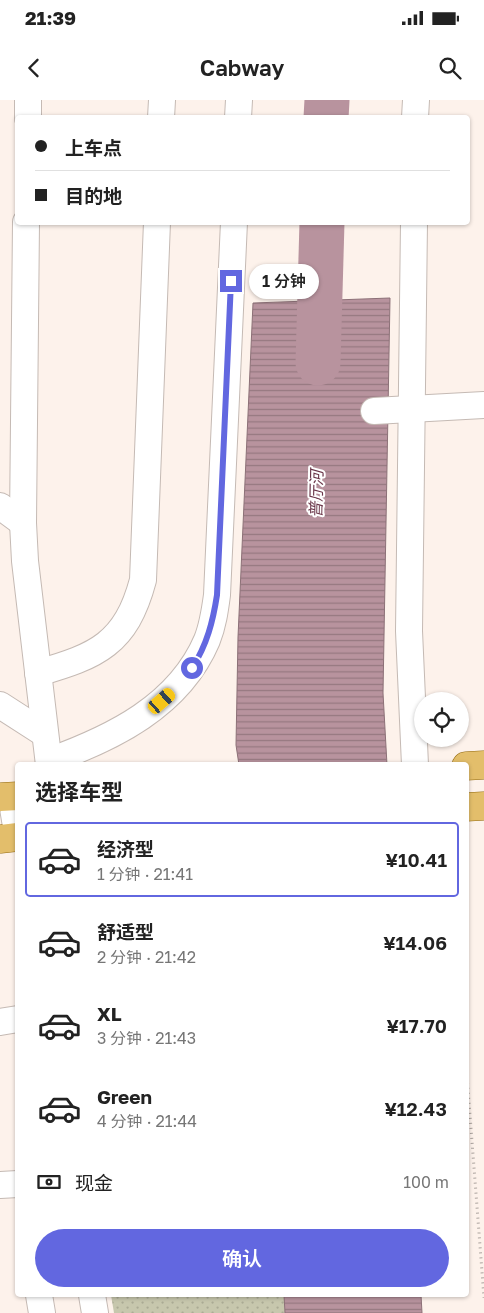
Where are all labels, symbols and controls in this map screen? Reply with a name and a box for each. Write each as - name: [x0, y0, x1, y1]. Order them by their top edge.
- text: 21:39: [25, 6, 76, 29]
- icon: back: [20, 54, 48, 82]
- text: Cabway: [200, 54, 284, 81]
- icon: search: [436, 54, 464, 82]
- text: 上车点: [65, 136, 122, 159]
- text: 目的地: [65, 184, 122, 207]
- callout: 1 分钟: [248, 264, 318, 298]
- route end: [220, 270, 242, 292]
- text: 1 分钟: [262, 271, 306, 291]
- water label: 普厅河: [306, 467, 326, 518]
- route start: [181, 657, 203, 679]
- car: [145, 685, 178, 717]
- map controls: [414, 692, 469, 747]
- button: locate: [414, 692, 469, 747]
- text: 选择车型: [35, 778, 123, 805]
- icon: car: [37, 837, 82, 882]
- text: 经济型: [97, 837, 154, 860]
- text: ¥10.41: [386, 848, 447, 871]
- text: 1 分钟 · 21:41: [97, 864, 193, 884]
- icon: car: [37, 920, 82, 965]
- text: 舒适型: [97, 920, 154, 943]
- text: ¥14.06: [383, 931, 447, 954]
- text: 2 分钟 · 21:42: [97, 947, 196, 967]
- text: XL: [97, 1002, 122, 1025]
- icon: car: [37, 1003, 82, 1048]
- text: ¥17.70: [387, 1014, 447, 1037]
- text: 3 分钟 · 21:43: [97, 1028, 196, 1048]
- text: Green: [97, 1085, 152, 1108]
- icon: car: [37, 1086, 82, 1131]
- text: ¥12.43: [384, 1097, 447, 1120]
- text: 4 分钟 · 21:44: [97, 1111, 197, 1131]
- icon: cash: [35, 1168, 63, 1196]
- text: 现金: [75, 1171, 113, 1194]
- text: 100 m: [403, 1172, 449, 1192]
- button: 确认: [35, 1229, 449, 1287]

